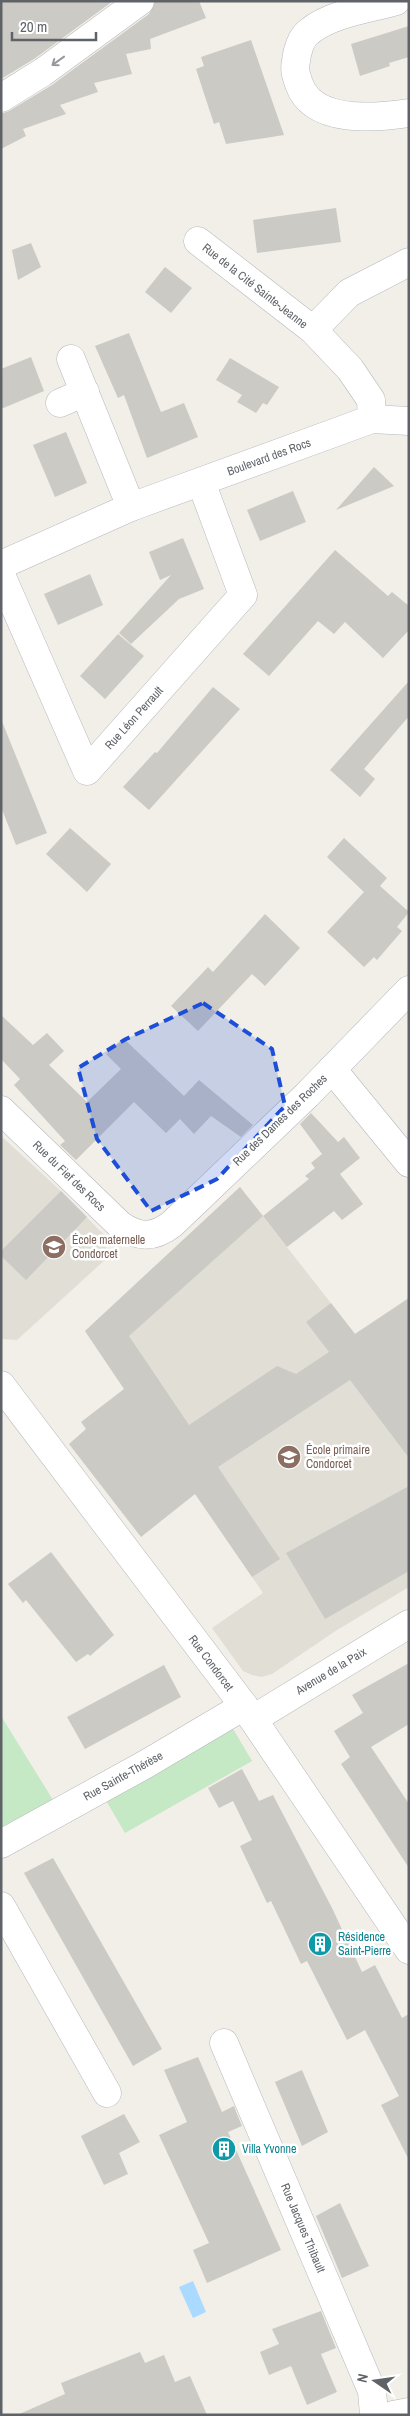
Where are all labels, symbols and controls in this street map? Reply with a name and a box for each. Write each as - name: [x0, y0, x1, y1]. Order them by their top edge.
- scale bar: [12, 10, 96, 42]
- text: 20 m: [20, 16, 47, 37]
- one-way arrow: [51, 56, 65, 66]
- street label: Rue de la Cité Sainte-Jeanne: [199, 240, 311, 332]
- street label: Boulevard des Rocs: [225, 434, 313, 480]
- street label: Rue Léon Perrault: [101, 683, 167, 753]
- street label: Rue des Dames des Roches: [229, 1071, 331, 1169]
- street label: Rue du Fief des Rocs: [29, 1137, 109, 1215]
- place label: École maternelle Condorcet: [72, 1232, 145, 1262]
- school or university icon: École maternelle Condorcet: [41, 1234, 67, 1260]
- place label: École primaire Condorcet: [306, 1442, 370, 1472]
- school or university icon: École primaire Condorcet: [276, 1444, 302, 1470]
- street label: Rue Condorcet: [185, 1632, 237, 1694]
- street label: Avenue de la Paix: [292, 1644, 369, 1699]
- street label: Rue Sainte-Thérèse: [80, 1748, 166, 1804]
- place label: Résidence Saint-Pierre: [338, 1929, 391, 1959]
- building icon: Résidence Saint-Pierre: [307, 1931, 333, 1957]
- building icon: Villa Yvonne: [211, 2136, 237, 2162]
- place label: Villa Yvonne: [242, 2141, 296, 2157]
- street label: Rue Jacques Thibault: [277, 2181, 329, 2275]
- north arrow: [350, 2356, 400, 2406]
- text: N: [353, 2372, 372, 2384]

